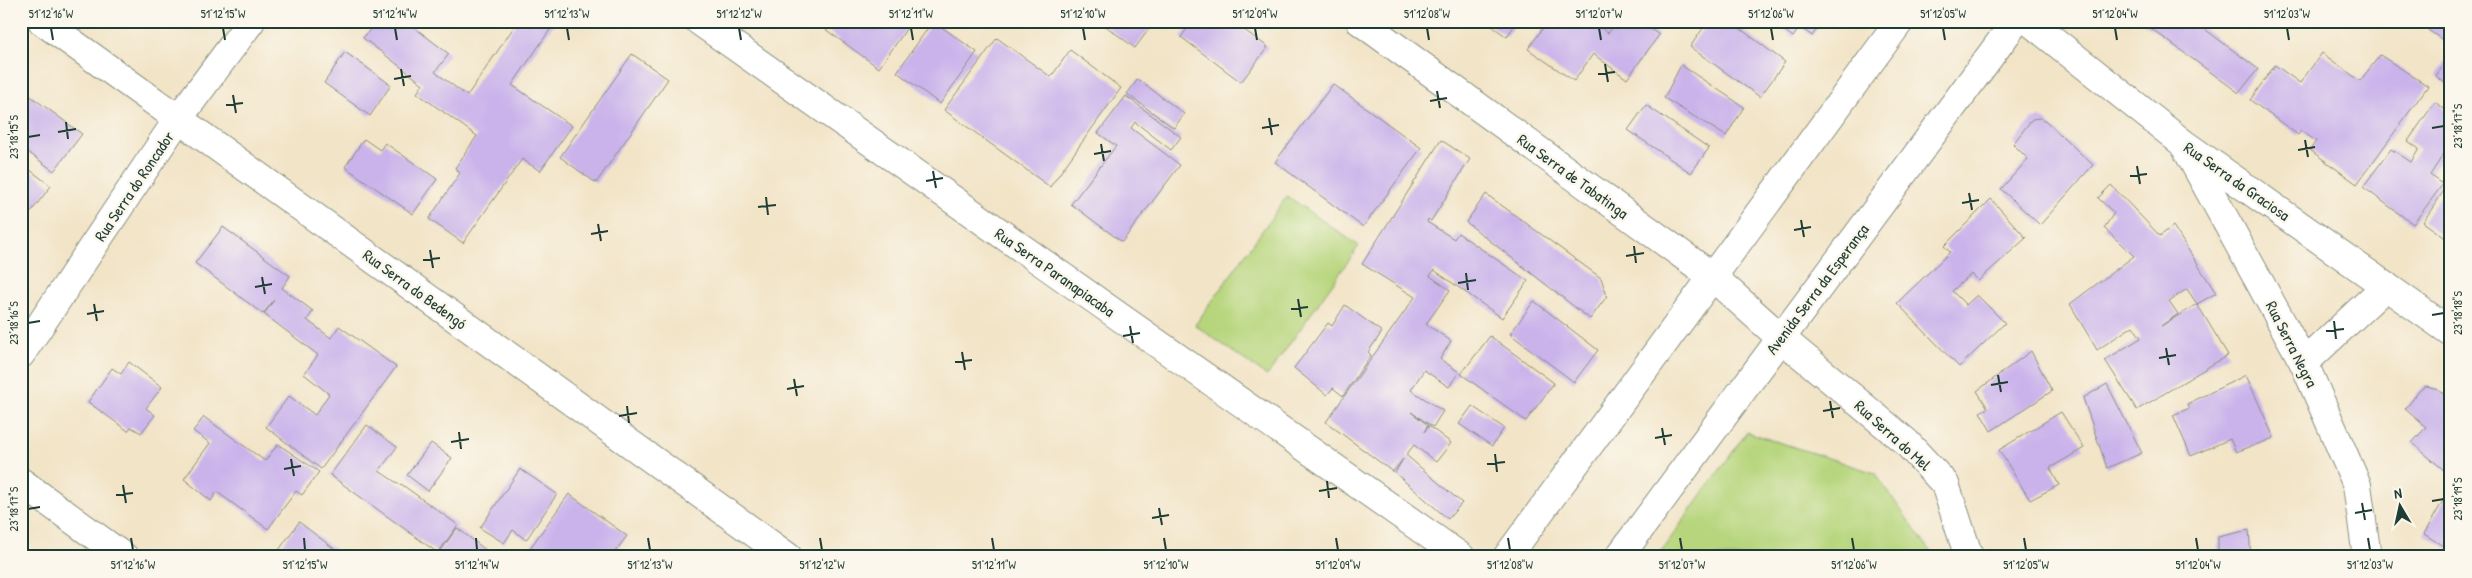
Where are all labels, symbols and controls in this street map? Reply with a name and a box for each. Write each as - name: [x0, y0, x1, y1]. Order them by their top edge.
- text: 51°12'16"W: [29, 5, 74, 22]
- text: 51°12'15"W: [201, 5, 246, 22]
- text: 51°12'14"W: [373, 5, 418, 22]
- text: 51°12'13"W: [545, 5, 590, 22]
- text: 51°12'12"W: [716, 5, 762, 22]
- text: 51°12'11"W: [889, 5, 934, 22]
- text: 51°12'10"W: [1061, 5, 1106, 22]
- text: 51°12'09"W: [1233, 5, 1278, 22]
- text: 51°12'08"W: [1404, 5, 1450, 22]
- text: 51°12'07"W: [1576, 5, 1623, 22]
- text: 51°12'06"W: [1748, 5, 1794, 22]
- text: 51°12'05"W: [1920, 5, 1966, 22]
- text: 51°12'04"W: [2092, 5, 2138, 22]
- text: 51°12'03"W: [2264, 5, 2311, 22]
- text: 23°18'17"S: [2449, 103, 2466, 148]
- text: 23°18'15"S: [5, 115, 22, 159]
- street label: Rua Serra do Roncador: [89, 127, 179, 245]
- street label: Rua Serra de Tabatinga: [1513, 128, 1633, 224]
- street label: Rua Serra da Graciosa: [2180, 136, 2294, 226]
- street label: Avenida Serra da Esperança: [1761, 219, 1873, 359]
- street label: Rua Serra Paranapiacaba: [991, 222, 1119, 322]
- street label: Rua Serra do Bedengó: [358, 244, 472, 335]
- text: 23°18'18"S: [2449, 291, 2466, 335]
- street label: Rua Serra Negra: [2261, 297, 2323, 391]
- text: 23°18'16"S: [5, 301, 22, 345]
- street label: Rua Serra do Mel: [1850, 395, 1937, 476]
- text: 23°18'19"S: [2449, 477, 2466, 521]
- north arrow: [2374, 480, 2424, 530]
- text: N: [2393, 483, 2404, 503]
- text: 23°18'17"S: [5, 486, 22, 531]
- text: 51°12'16"W: [111, 556, 156, 573]
- text: 51°12'15"W: [283, 556, 328, 573]
- text: 51°12'14"W: [455, 556, 500, 573]
- text: 51°12'13"W: [628, 556, 673, 573]
- text: 51°12'12"W: [799, 556, 845, 573]
- text: 51°12'11"W: [972, 556, 1017, 573]
- text: 51°12'10"W: [1144, 556, 1189, 573]
- text: 51°12'09"W: [1316, 556, 1361, 573]
- text: 51°12'08"W: [1487, 556, 1533, 573]
- text: 51°12'07"W: [1659, 556, 1706, 573]
- text: 51°12'06"W: [1831, 556, 1877, 573]
- text: 51°12'05"W: [2003, 556, 2049, 573]
- text: 51°12'04"W: [2175, 556, 2221, 573]
- text: 51°12'03"W: [2347, 556, 2394, 573]

